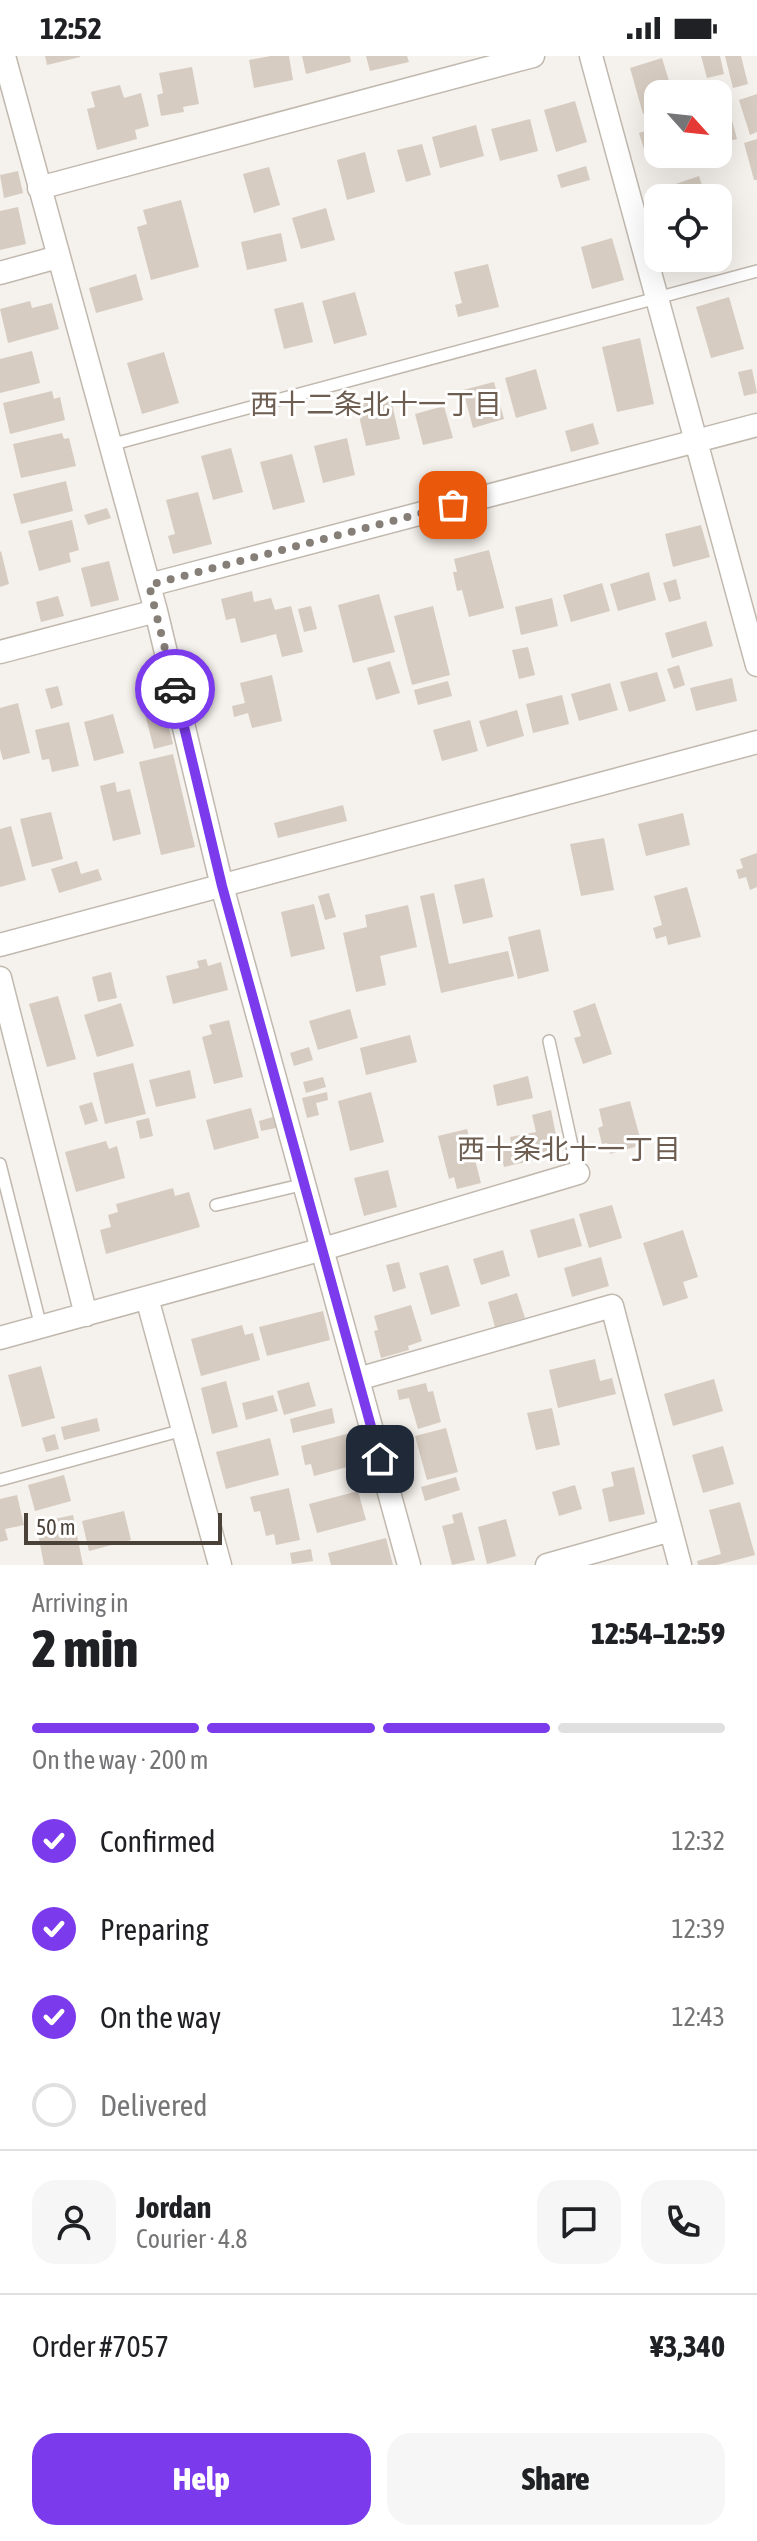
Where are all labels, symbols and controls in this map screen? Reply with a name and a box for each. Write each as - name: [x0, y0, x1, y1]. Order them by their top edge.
- text: 12:52: [40, 11, 102, 45]
- north arrow: [644, 80, 732, 168]
- map controls: [644, 80, 732, 272]
- button: locate: [644, 184, 732, 272]
- district label: 西十二条北十一丁目: [250, 388, 502, 420]
- pin: [419, 471, 487, 539]
- icon: bag: [431, 483, 475, 527]
- courier: [135, 649, 215, 729]
- icon: car: [153, 667, 197, 711]
- district label: 西十条北十一丁目: [457, 1133, 681, 1165]
- pin: [346, 1425, 414, 1493]
- icon: home: [358, 1437, 402, 1481]
- scale bar: [24, 1509, 222, 1545]
- text: 50 m: [36, 1514, 76, 1540]
- text: Arriving in: [32, 1588, 129, 1618]
- text: 12:54–12:59: [591, 1616, 725, 1650]
- text: 2 min: [32, 1618, 138, 1678]
- text: On the way · 200 m: [32, 1745, 209, 1775]
- icon: check: [32, 1819, 76, 1863]
- text: Confirmed: [100, 1824, 215, 1858]
- text: 12:32: [671, 1826, 725, 1856]
- icon: check: [32, 1907, 76, 1951]
- text: Preparing: [100, 1912, 209, 1946]
- text: 12:39: [671, 1914, 725, 1944]
- icon: check: [32, 1995, 76, 2039]
- text: On the way: [100, 2000, 221, 2034]
- text: 12:43: [671, 2002, 725, 2032]
- text: Delivered: [100, 2088, 208, 2122]
- button: person: [32, 2180, 116, 2264]
- button: chat: [537, 2180, 621, 2264]
- button: phone: [641, 2180, 725, 2264]
- text: Jordan: [136, 2190, 211, 2224]
- text: Courier · 4.8: [136, 2224, 247, 2254]
- text: Order #7057: [32, 2329, 169, 2363]
- text: ¥3,340: [650, 2329, 725, 2363]
- button: Help: [32, 2433, 371, 2525]
- button: Share: [387, 2433, 725, 2525]

